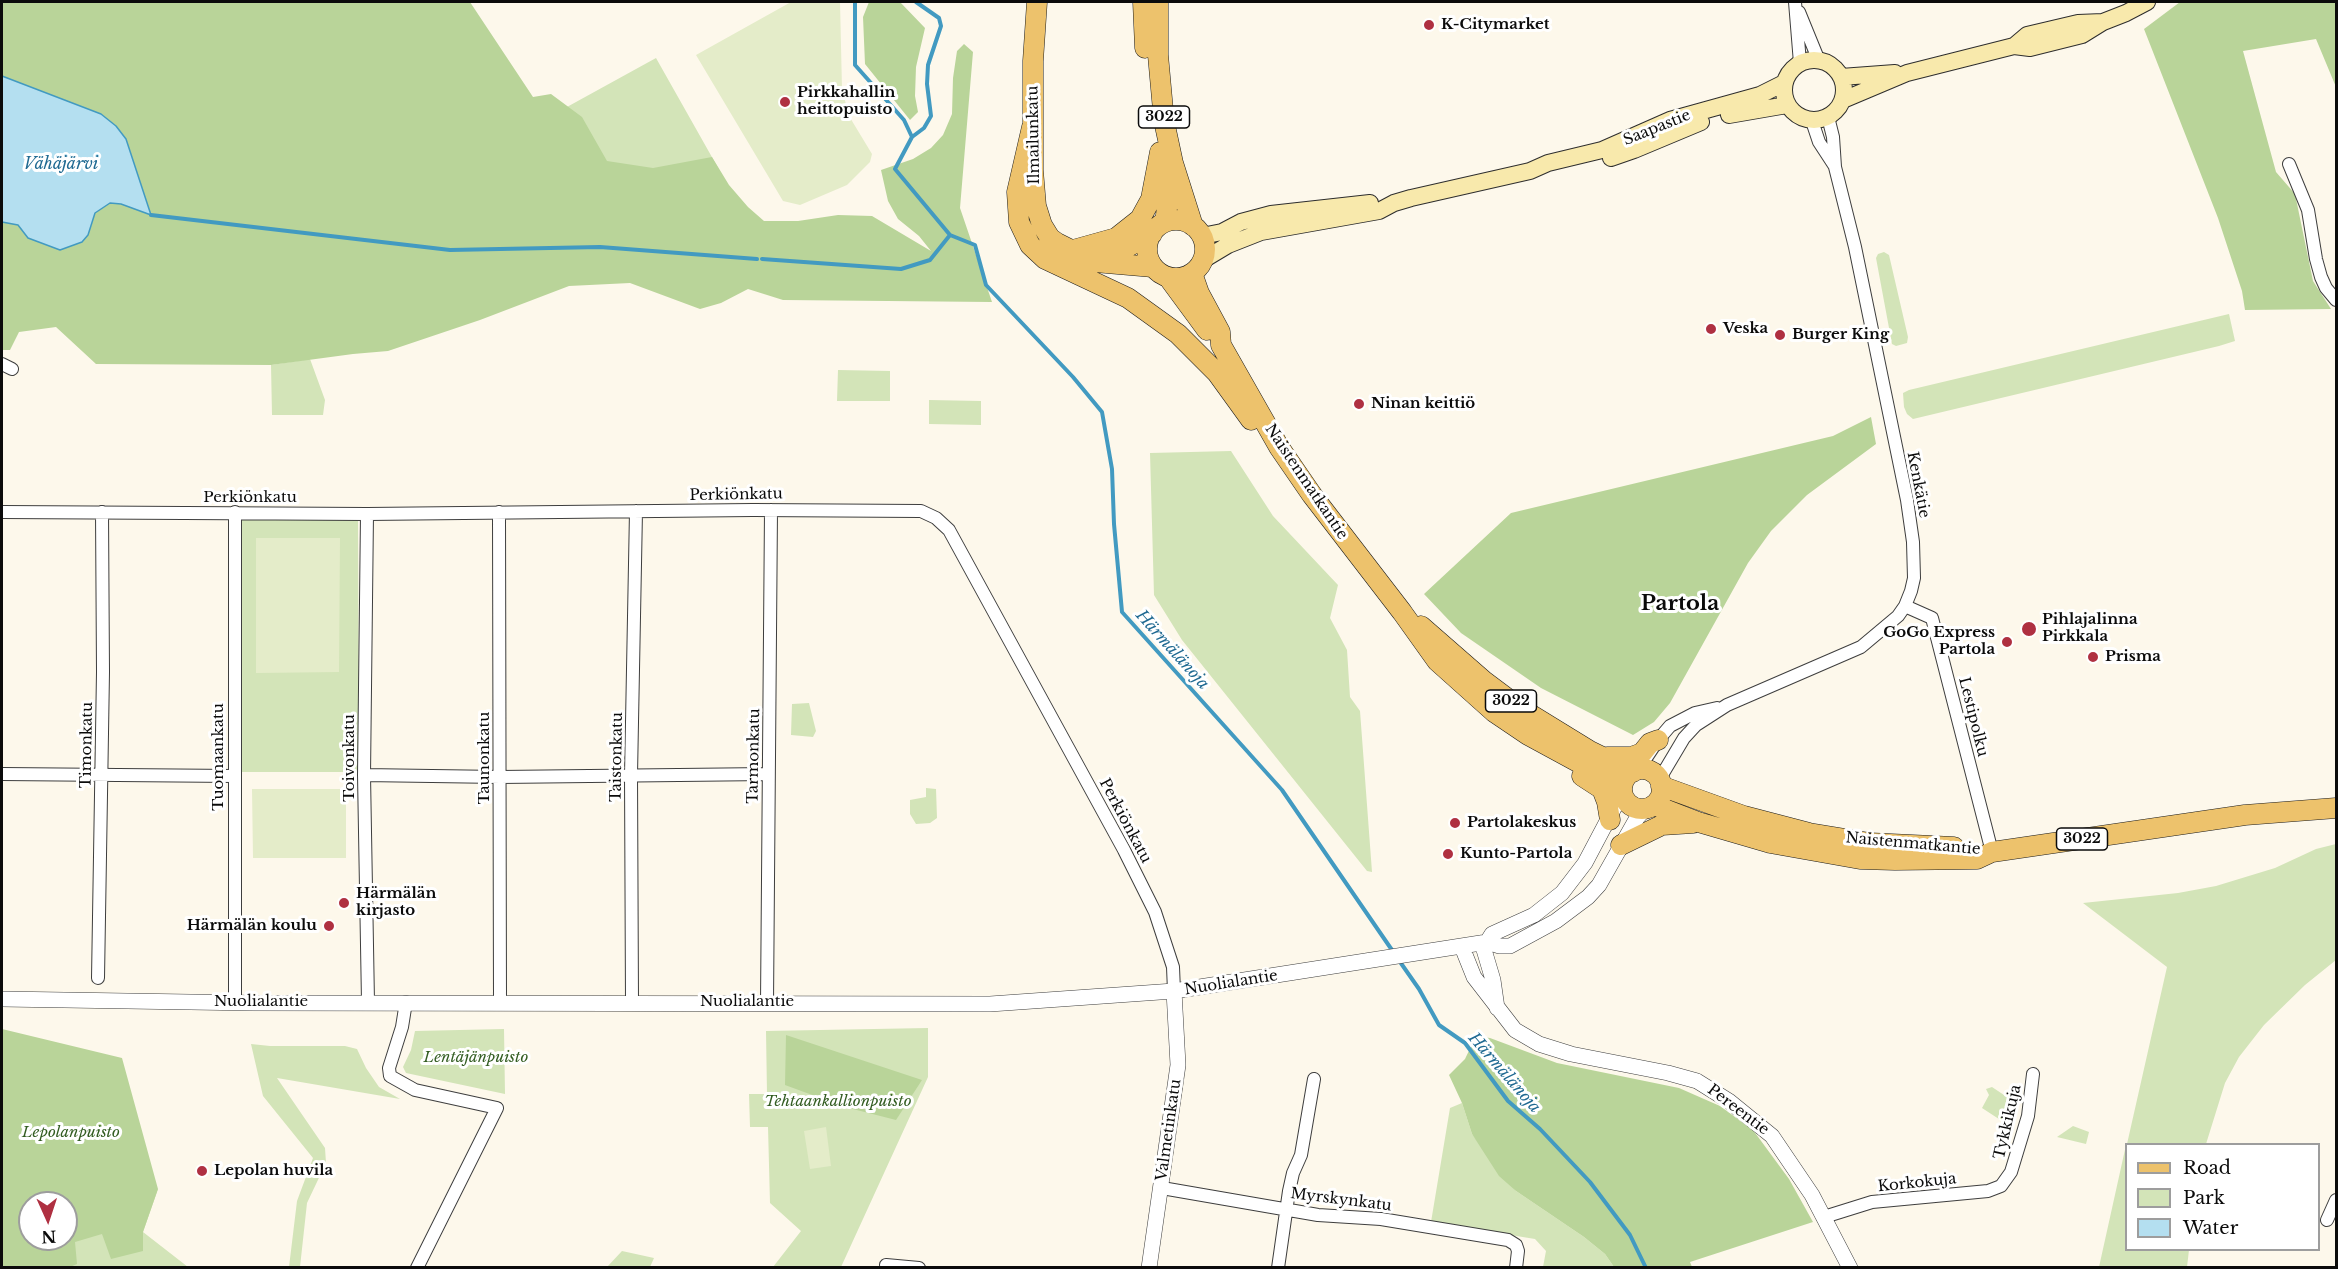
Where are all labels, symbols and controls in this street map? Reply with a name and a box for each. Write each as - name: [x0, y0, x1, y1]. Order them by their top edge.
- place label: K-Citymarket: [1441, 16, 1550, 34]
- marker: K-Citymarket: [1422, 18, 1436, 32]
- place label: Pirkkahallin heittopuisto: [797, 84, 895, 119]
- street label: Ilmailunkatu: [1024, 85, 1044, 185]
- marker: Pirkkahallin heittopuisto: [778, 95, 792, 109]
- road number: 3022: [1138, 106, 1190, 128]
- street label: Saapastie: [1621, 106, 1693, 150]
- water label: Vähäjärvi: [24, 154, 98, 174]
- place label: Veska: [1723, 320, 1768, 338]
- marker: Veska: [1704, 322, 1718, 336]
- place label: Burger King: [1792, 326, 1889, 344]
- marker: Burger King: [1773, 328, 1787, 342]
- place label: Ninan keittiö: [1371, 395, 1475, 413]
- marker: Ninan keittiö: [1352, 397, 1366, 411]
- street label: Naistenmatkantie: [1261, 421, 1351, 543]
- street label: Kenkätie: [1903, 450, 1933, 520]
- street label: Perkiönkatu: [689, 485, 783, 505]
- street label: Perkiönkatu: [203, 489, 297, 507]
- district label: Partola: [1641, 591, 1719, 617]
- water label: Härmälänoja: [1131, 606, 1213, 694]
- place label: Pihlajalinna Pirkkala: [2042, 611, 2138, 646]
- marker: Pihlajalinna Pirkkala: [2020, 620, 2038, 638]
- place label: GoGo Express Partola: [1883, 624, 1995, 659]
- marker: GoGo Express Partola: [2000, 635, 2014, 649]
- place label: Prisma: [2105, 648, 2161, 666]
- marker: Prisma: [2086, 650, 2100, 664]
- street label: Lestipolku: [1954, 675, 1992, 759]
- road number: 3022: [1486, 690, 1537, 712]
- street label: Timonkatu: [77, 702, 97, 788]
- street label: Tuomaankatu: [210, 703, 228, 811]
- street label: Tarmonkatu: [744, 708, 764, 804]
- street label: Taunonkatu: [476, 712, 494, 804]
- street label: Taistonkatu: [607, 712, 627, 802]
- street label: Toivonkatu: [341, 714, 359, 802]
- street label: Perkiönkatu: [1095, 776, 1155, 866]
- place label: Partolakeskus: [1467, 814, 1576, 832]
- marker: Partolakeskus: [1448, 816, 1462, 830]
- road number: 3022: [2056, 828, 2108, 850]
- street label: Naistenmatkantie: [1845, 829, 1981, 859]
- place label: Kunto-Partola: [1460, 845, 1572, 863]
- marker: Kunto-Partola: [1441, 847, 1455, 861]
- place label: Härmälän kirjasto: [356, 885, 436, 920]
- marker: Härmälän kirjasto: [337, 896, 351, 910]
- place label: Härmälän koulu: [187, 917, 317, 935]
- marker: Härmälän koulu: [322, 919, 336, 933]
- street label: Nuolialantie: [1183, 967, 1279, 999]
- street label: Nuolialantie: [214, 993, 308, 1011]
- street label: Nuolialantie: [700, 993, 794, 1011]
- water label: Härmälänoja: [1464, 1029, 1544, 1117]
- park label: Lentäjänpuisto: [424, 1049, 528, 1067]
- street label: Valmetinkatu: [1153, 1078, 1185, 1182]
- street label: Pereentie: [1704, 1081, 1772, 1139]
- street label: Tykkikuja: [1991, 1083, 2025, 1161]
- park label: Tehtaankallionpuisto: [764, 1093, 912, 1111]
- park label: Lepolanpuisto: [22, 1124, 120, 1142]
- legend: [2125, 1143, 2320, 1251]
- text: Road: [2183, 1157, 2231, 1179]
- place label: Lepolan huvila: [214, 1162, 333, 1180]
- marker: Lepolan huvila: [195, 1164, 209, 1178]
- street label: Korkokuja: [1877, 1170, 1957, 1196]
- street label: Myrskynkatu: [1289, 1185, 1393, 1215]
- text: Park: [2183, 1187, 2225, 1209]
- north arrow: [18, 1191, 78, 1251]
- text: Water: [2183, 1217, 2238, 1239]
- text: N: [41, 1227, 57, 1247]

